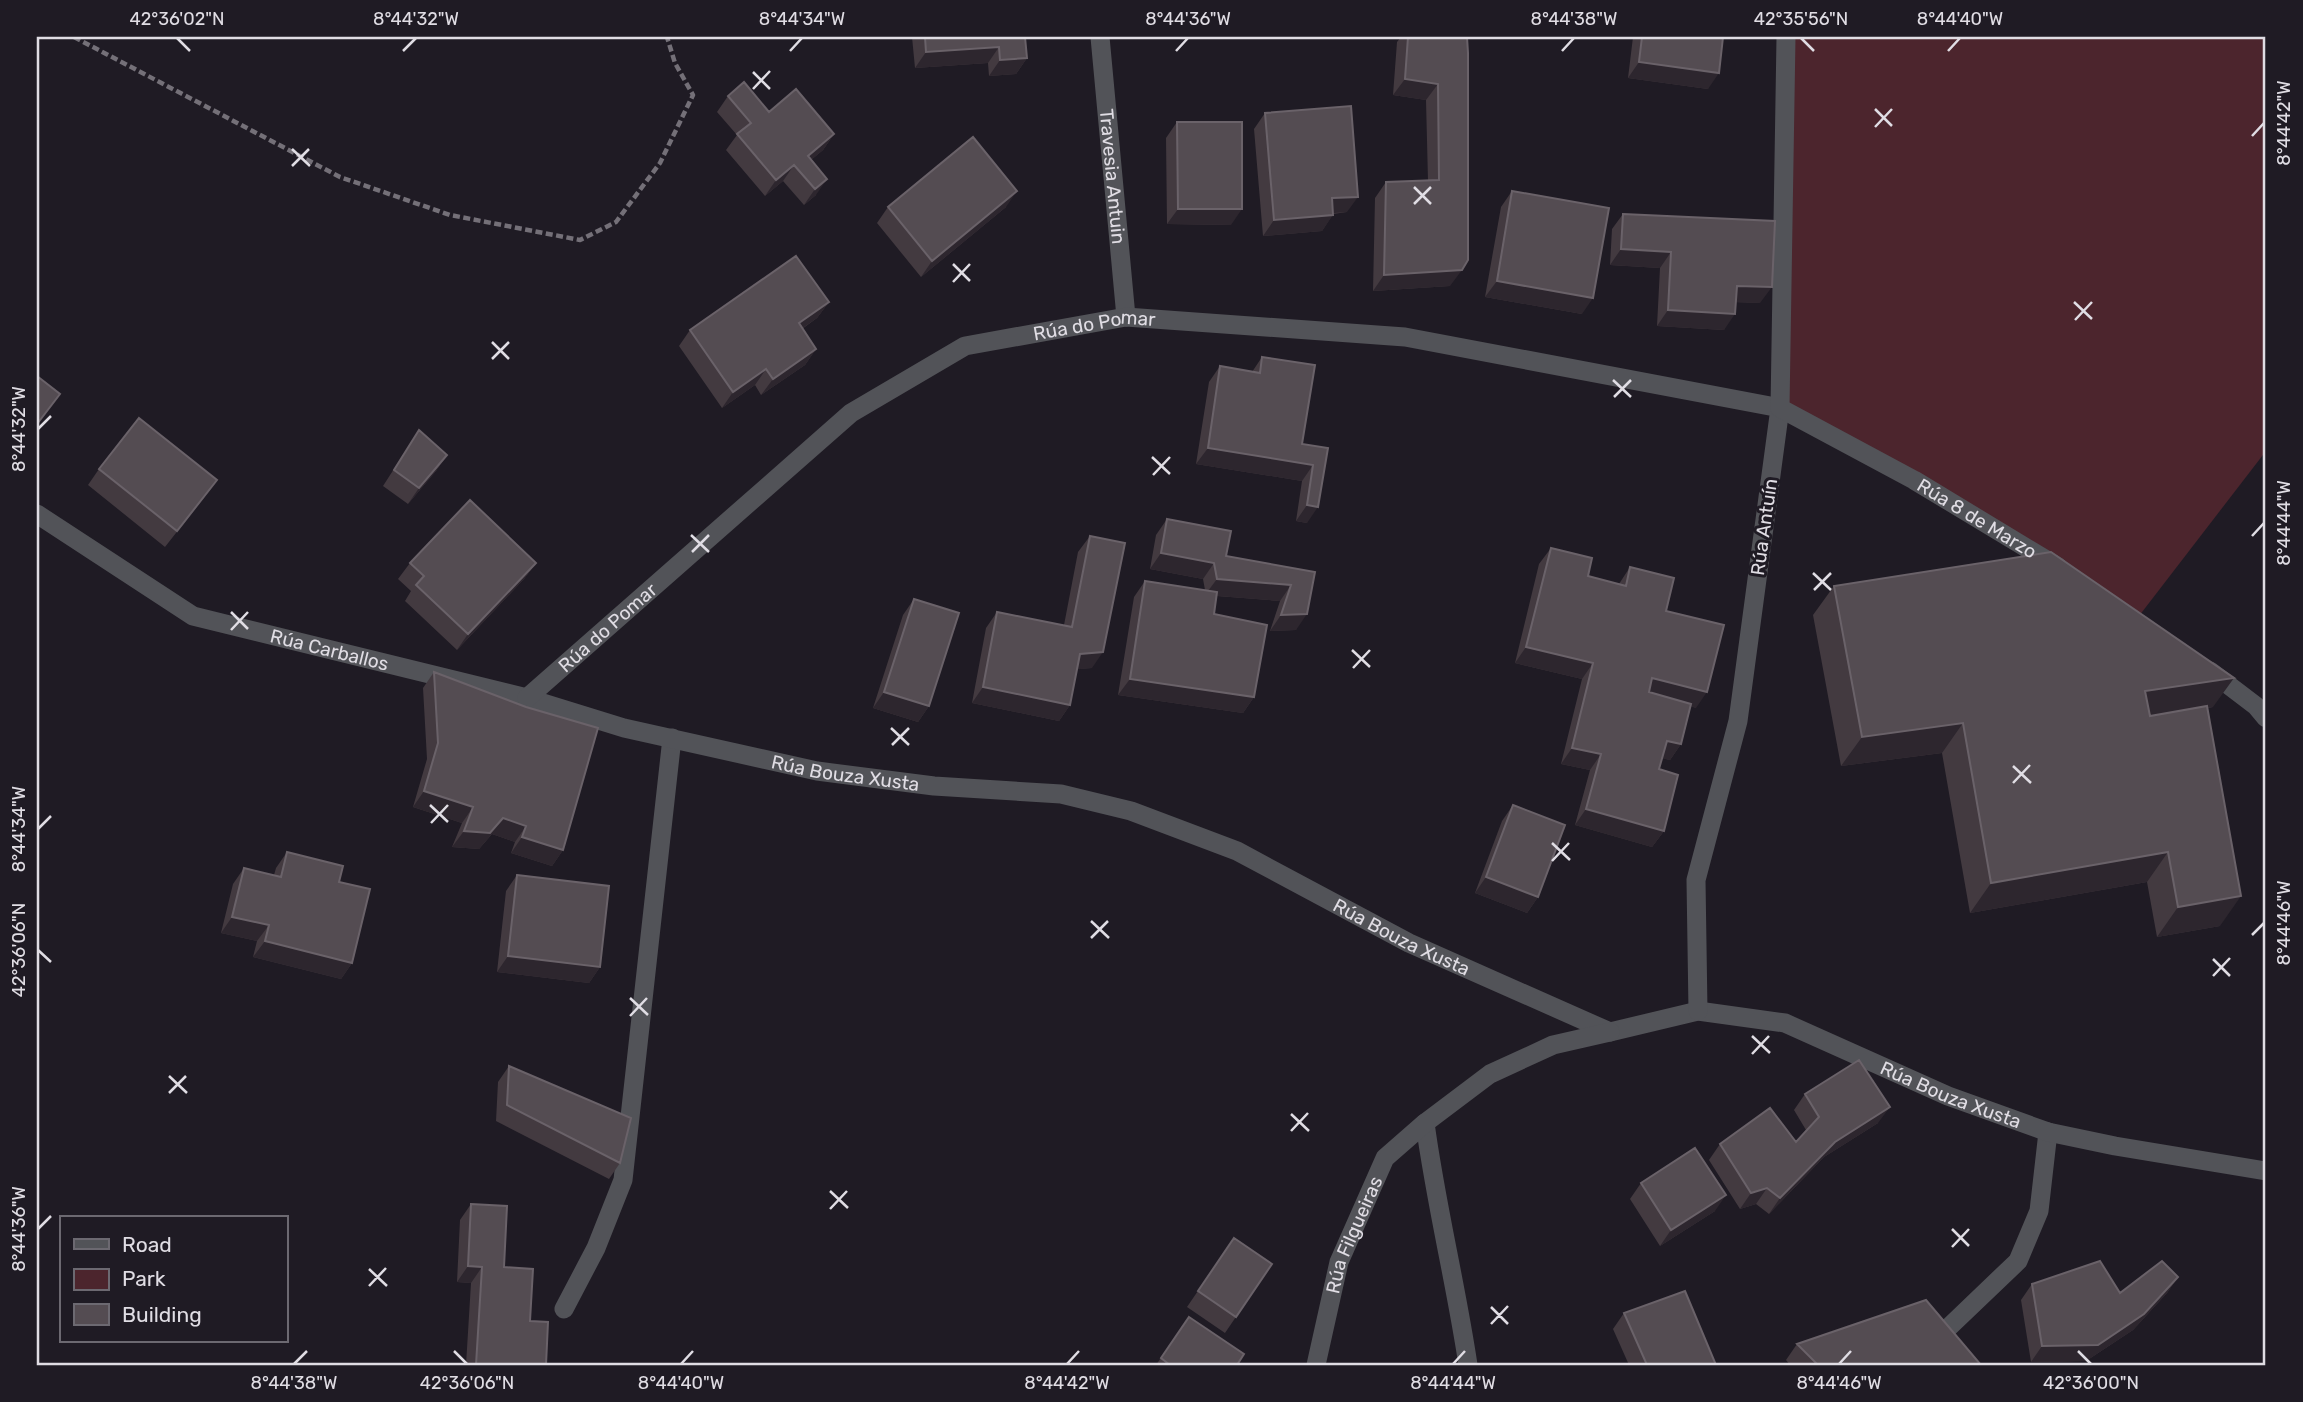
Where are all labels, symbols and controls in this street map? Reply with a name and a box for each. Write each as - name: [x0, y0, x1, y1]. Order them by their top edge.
- text: 42°36'02"N: [130, 8, 224, 30]
- text: 8°44'32"W: [373, 8, 459, 30]
- text: 8°44'34"W: [759, 8, 845, 30]
- text: 8°44'36"W: [1145, 8, 1231, 30]
- text: 8°44'38"W: [1531, 8, 1617, 30]
- text: 42°35'56"N: [1754, 8, 1848, 30]
- text: 8°44'40"W: [1917, 8, 2003, 30]
- text: 8°44'42"W: [2273, 80, 2295, 166]
- street label: Travesia Antuin: [1095, 108, 1131, 245]
- street label: Rúa do Pomar: [1031, 305, 1157, 345]
- text: 8°44'32"W: [8, 386, 30, 472]
- street label: Rúa 8 de Marzo: [1913, 473, 2041, 563]
- street label: Rúa Antuín: [1746, 477, 1782, 577]
- text: 8°44'44"W: [2273, 480, 2295, 566]
- street label: Rúa do Pomar: [553, 577, 662, 677]
- street label: Rúa Carballos: [268, 624, 391, 675]
- street label: Rúa Bouza Xusta: [769, 750, 921, 796]
- text: 8°44'34"W: [8, 786, 30, 872]
- text: 8°44'46"W: [2273, 880, 2295, 966]
- street label: Rúa Bouza Xusta: [1329, 893, 1474, 980]
- text: 42°36'06"N: [8, 903, 30, 997]
- street label: Rúa Bouza Xusta: [1877, 1056, 2024, 1133]
- street label: Rúa Filgueiras: [1321, 1172, 1387, 1296]
- text: 8°44'36"W: [8, 1186, 30, 1272]
- legend: [60, 1216, 287, 1342]
- text: Road: [122, 1232, 172, 1257]
- text: Park: [122, 1266, 166, 1291]
- text: Building: [122, 1302, 202, 1327]
- text: 8°44'38"W: [251, 1372, 337, 1394]
- text: 42°36'06"N: [420, 1372, 514, 1394]
- text: 8°44'40"W: [638, 1372, 724, 1394]
- text: 8°44'42"W: [1024, 1372, 1110, 1394]
- text: 8°44'44"W: [1410, 1372, 1496, 1394]
- text: 8°44'46"W: [1796, 1372, 1882, 1394]
- text: 42°36'00"N: [2043, 1372, 2139, 1394]

